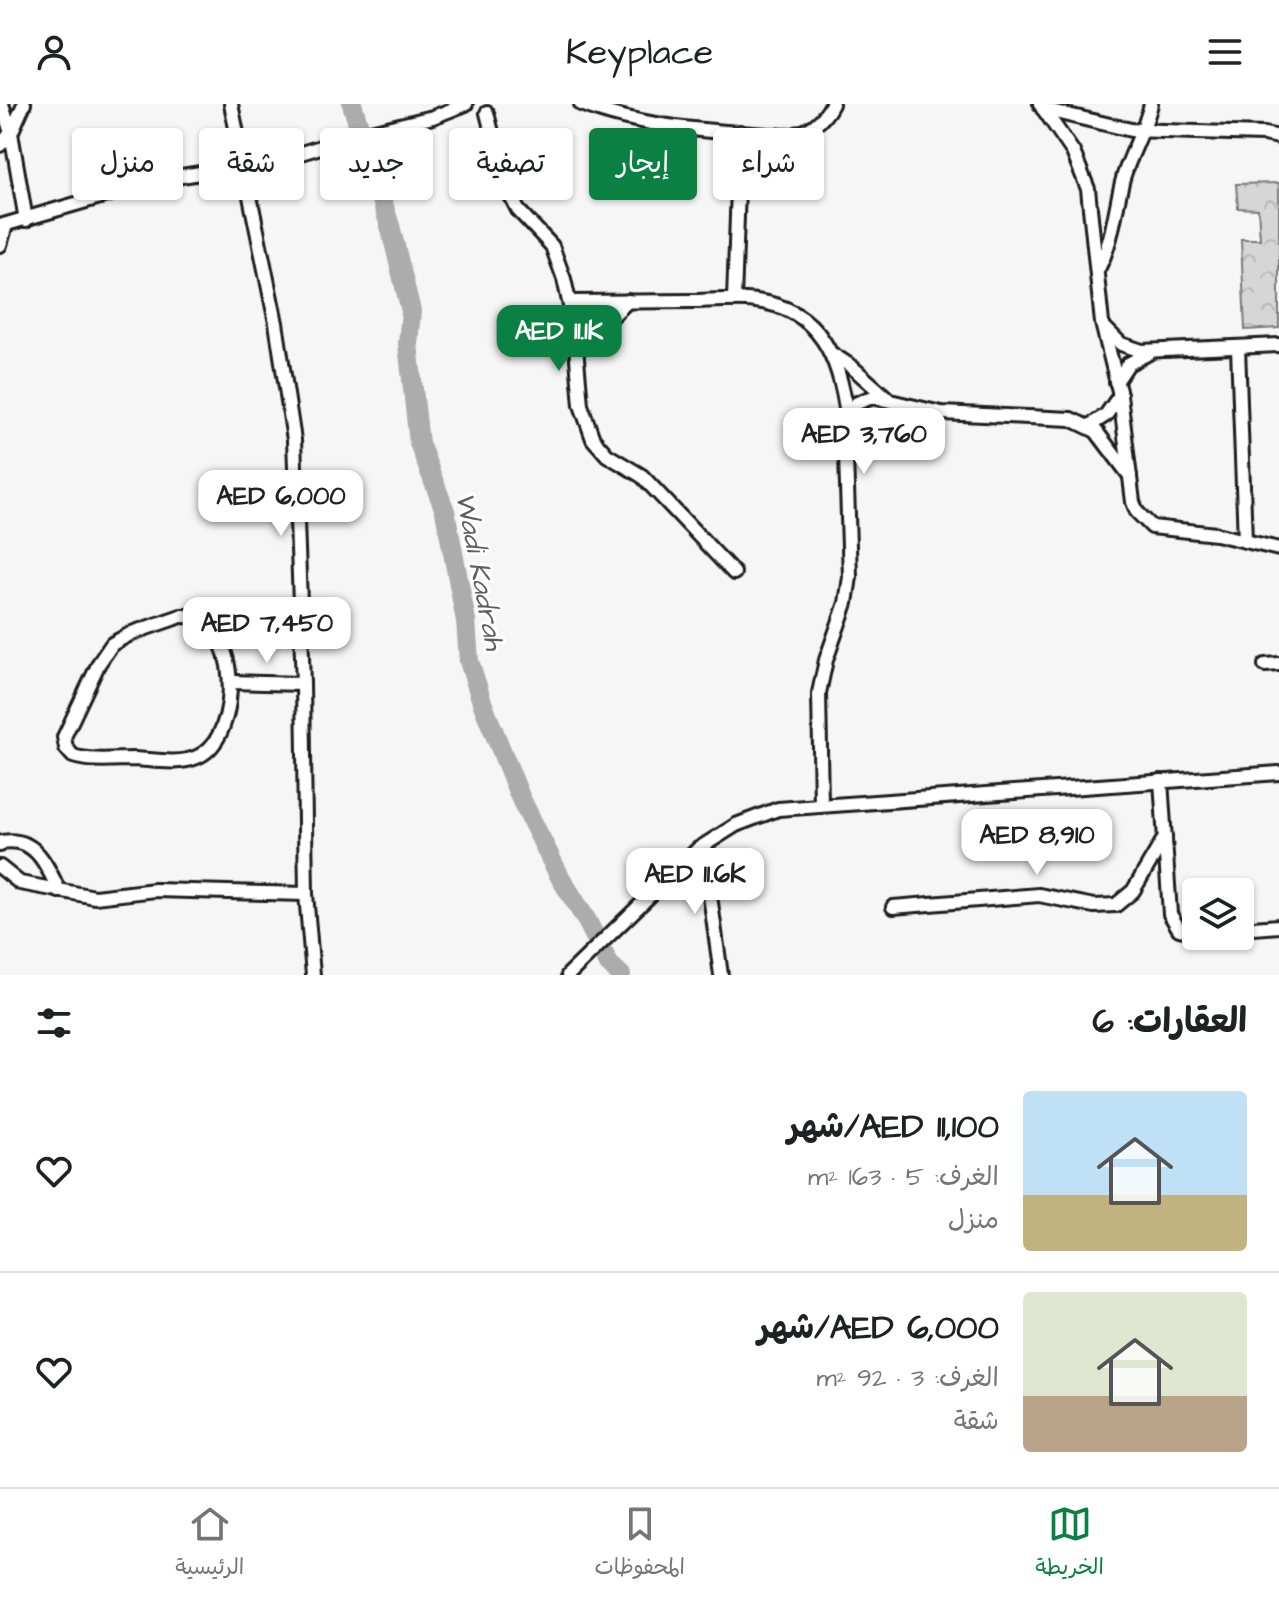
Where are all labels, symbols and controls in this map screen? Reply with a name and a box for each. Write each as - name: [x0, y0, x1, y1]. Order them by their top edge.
- text: Keyplace: [566, 27, 713, 78]
- icon: person: [32, 30, 76, 74]
- icon: menu: [1203, 30, 1247, 74]
- chip: منزل: [72, 128, 183, 200]
- chip: شقة: [199, 128, 304, 200]
- chip: جديد: [320, 128, 433, 200]
- chip: تصفية: [449, 128, 573, 200]
- chip: إيجار: [589, 128, 697, 200]
- chip: شراء: [713, 128, 824, 200]
- pin: AED 11.1K: [467, 305, 651, 373]
- text: AED 11.1K: [515, 313, 603, 349]
- pin: AED 3,760: [772, 408, 956, 476]
- text: AED 3,760: [801, 416, 927, 452]
- pin: AED 6,000: [189, 470, 373, 538]
- text: AED 6,000: [216, 478, 346, 514]
- water label: Wadi Kadrah: [445, 489, 514, 654]
- pin: AED 7,450: [175, 597, 359, 665]
- text: AED 7,450: [201, 605, 333, 641]
- pin: AED 8,910: [945, 809, 1129, 877]
- text: AED 8,910: [979, 817, 1095, 853]
- pin: AED 11.6K: [603, 848, 787, 916]
- text: AED 11.6K: [644, 856, 746, 892]
- map controls: [1182, 878, 1254, 950]
- button: layers: [1182, 878, 1254, 950]
- text: العقارات: 6: [1092, 998, 1247, 1046]
- icon: filters: [32, 1001, 76, 1045]
- text: AED 11,100/شهر: [787, 1103, 999, 1151]
- icon: home: [1087, 1123, 1183, 1219]
- icon: heart: [32, 1149, 76, 1193]
- text: الغرف: 5 · 163 m²: [808, 1159, 999, 1195]
- text: منزل: [948, 1202, 999, 1238]
- text: AED 6,000/شهر: [758, 1304, 999, 1352]
- icon: home: [1087, 1324, 1183, 1420]
- icon: heart: [32, 1350, 76, 1394]
- text: الغرف: 3 · 92 m²: [816, 1360, 999, 1396]
- text: شقة: [954, 1403, 999, 1439]
- tab: الرئيسية: [175, 1502, 244, 1586]
- tab: المحفوظات: [594, 1502, 685, 1586]
- tab: الخريطة: [1035, 1502, 1104, 1586]

